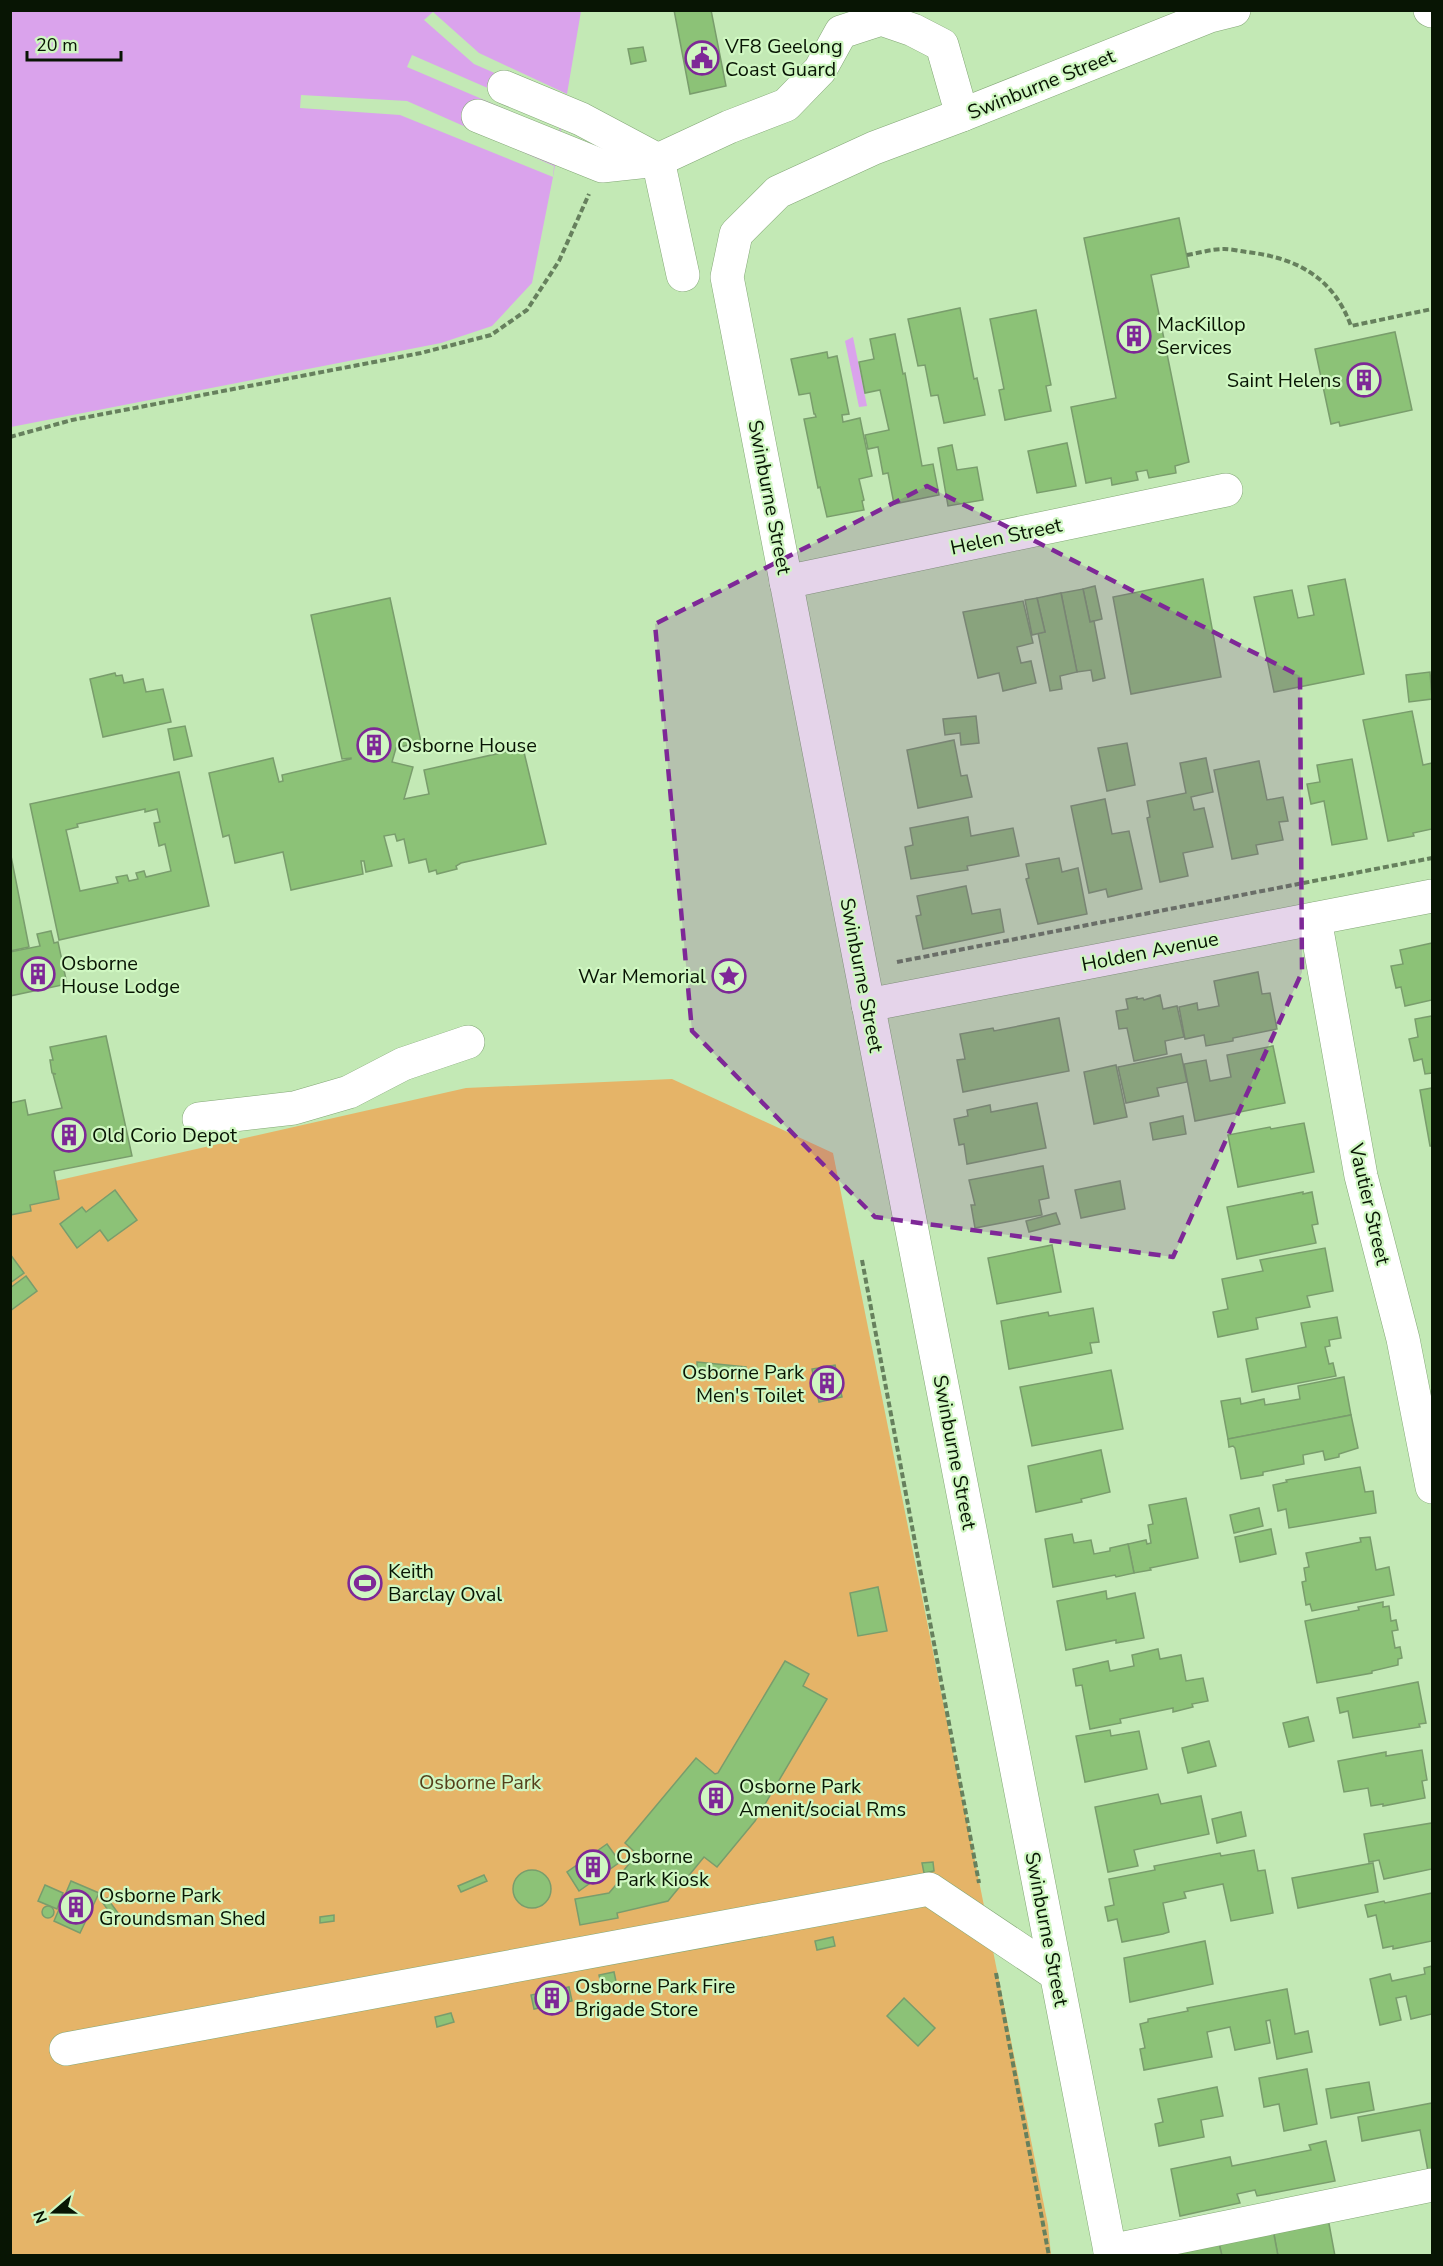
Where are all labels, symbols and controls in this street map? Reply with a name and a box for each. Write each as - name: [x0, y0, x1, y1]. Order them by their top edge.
- scale bar: [27, 24, 122, 62]
- text: 20 m: [36, 33, 78, 57]
- place label: VF8 Geelong Coast Guard: [724, 33, 843, 83]
- public building icon: VF8 Geelong Coast Guard: [684, 40, 720, 76]
- street label: Swinburne Street: [963, 42, 1120, 126]
- place label: MacKillop Services: [1157, 311, 1246, 361]
- building icon: MacKillop Services: [1116, 318, 1152, 354]
- building icon: Saint Helens: [1346, 362, 1382, 398]
- place label: Saint Helens: [1227, 367, 1341, 394]
- street label: Swinburne Street: [741, 418, 798, 578]
- street label: Helen Street: [948, 511, 1065, 561]
- building icon: Osborne House: [356, 727, 392, 763]
- place label: Osborne House: [397, 732, 537, 759]
- street label: Swinburne Street: [833, 896, 890, 1056]
- street label: Holden Avenue: [1079, 925, 1221, 978]
- place label: Osborne House Lodge: [61, 950, 180, 1000]
- building icon: Osborne House Lodge: [20, 956, 56, 992]
- place icon: War Memorial: [711, 958, 747, 994]
- place label: War Memorial: [578, 963, 706, 990]
- building icon: Old Corio Depot: [51, 1117, 87, 1153]
- place label: Old Corio Depot: [92, 1122, 238, 1149]
- street label: Vautier Street: [1342, 1140, 1397, 1268]
- place label: Osborne Park Men's Toilet: [682, 1359, 805, 1409]
- building icon: Osborne Park Men's Toilet: [809, 1365, 845, 1401]
- street label: Swinburne Street: [926, 1373, 983, 1533]
- place label: Keith Barclay Oval: [388, 1558, 502, 1608]
- sports icon: Keith Barclay Oval: [347, 1565, 383, 1601]
- park label: Osborne Park: [419, 1769, 542, 1796]
- place label: Osborne Park Amenit/social Rms: [739, 1773, 906, 1823]
- building icon: Osborne Park Amenit/social Rms: [698, 1780, 734, 1816]
- place label: Osborne Park Kiosk: [616, 1843, 710, 1893]
- building icon: Osborne Park Kiosk: [575, 1849, 611, 1885]
- street label: Swinburne Street: [1018, 1850, 1075, 2010]
- place label: Osborne Park Groundsman Shed: [99, 1882, 266, 1932]
- building icon: Osborne Park Groundsman Shed: [58, 1889, 94, 1925]
- place label: Osborne Park Fire Brigade Store: [575, 1973, 735, 2023]
- building icon: Osborne Park Fire Brigade Store: [534, 1980, 570, 2016]
- north arrow: [24, 2182, 84, 2242]
- text: N: [28, 2207, 53, 2226]

